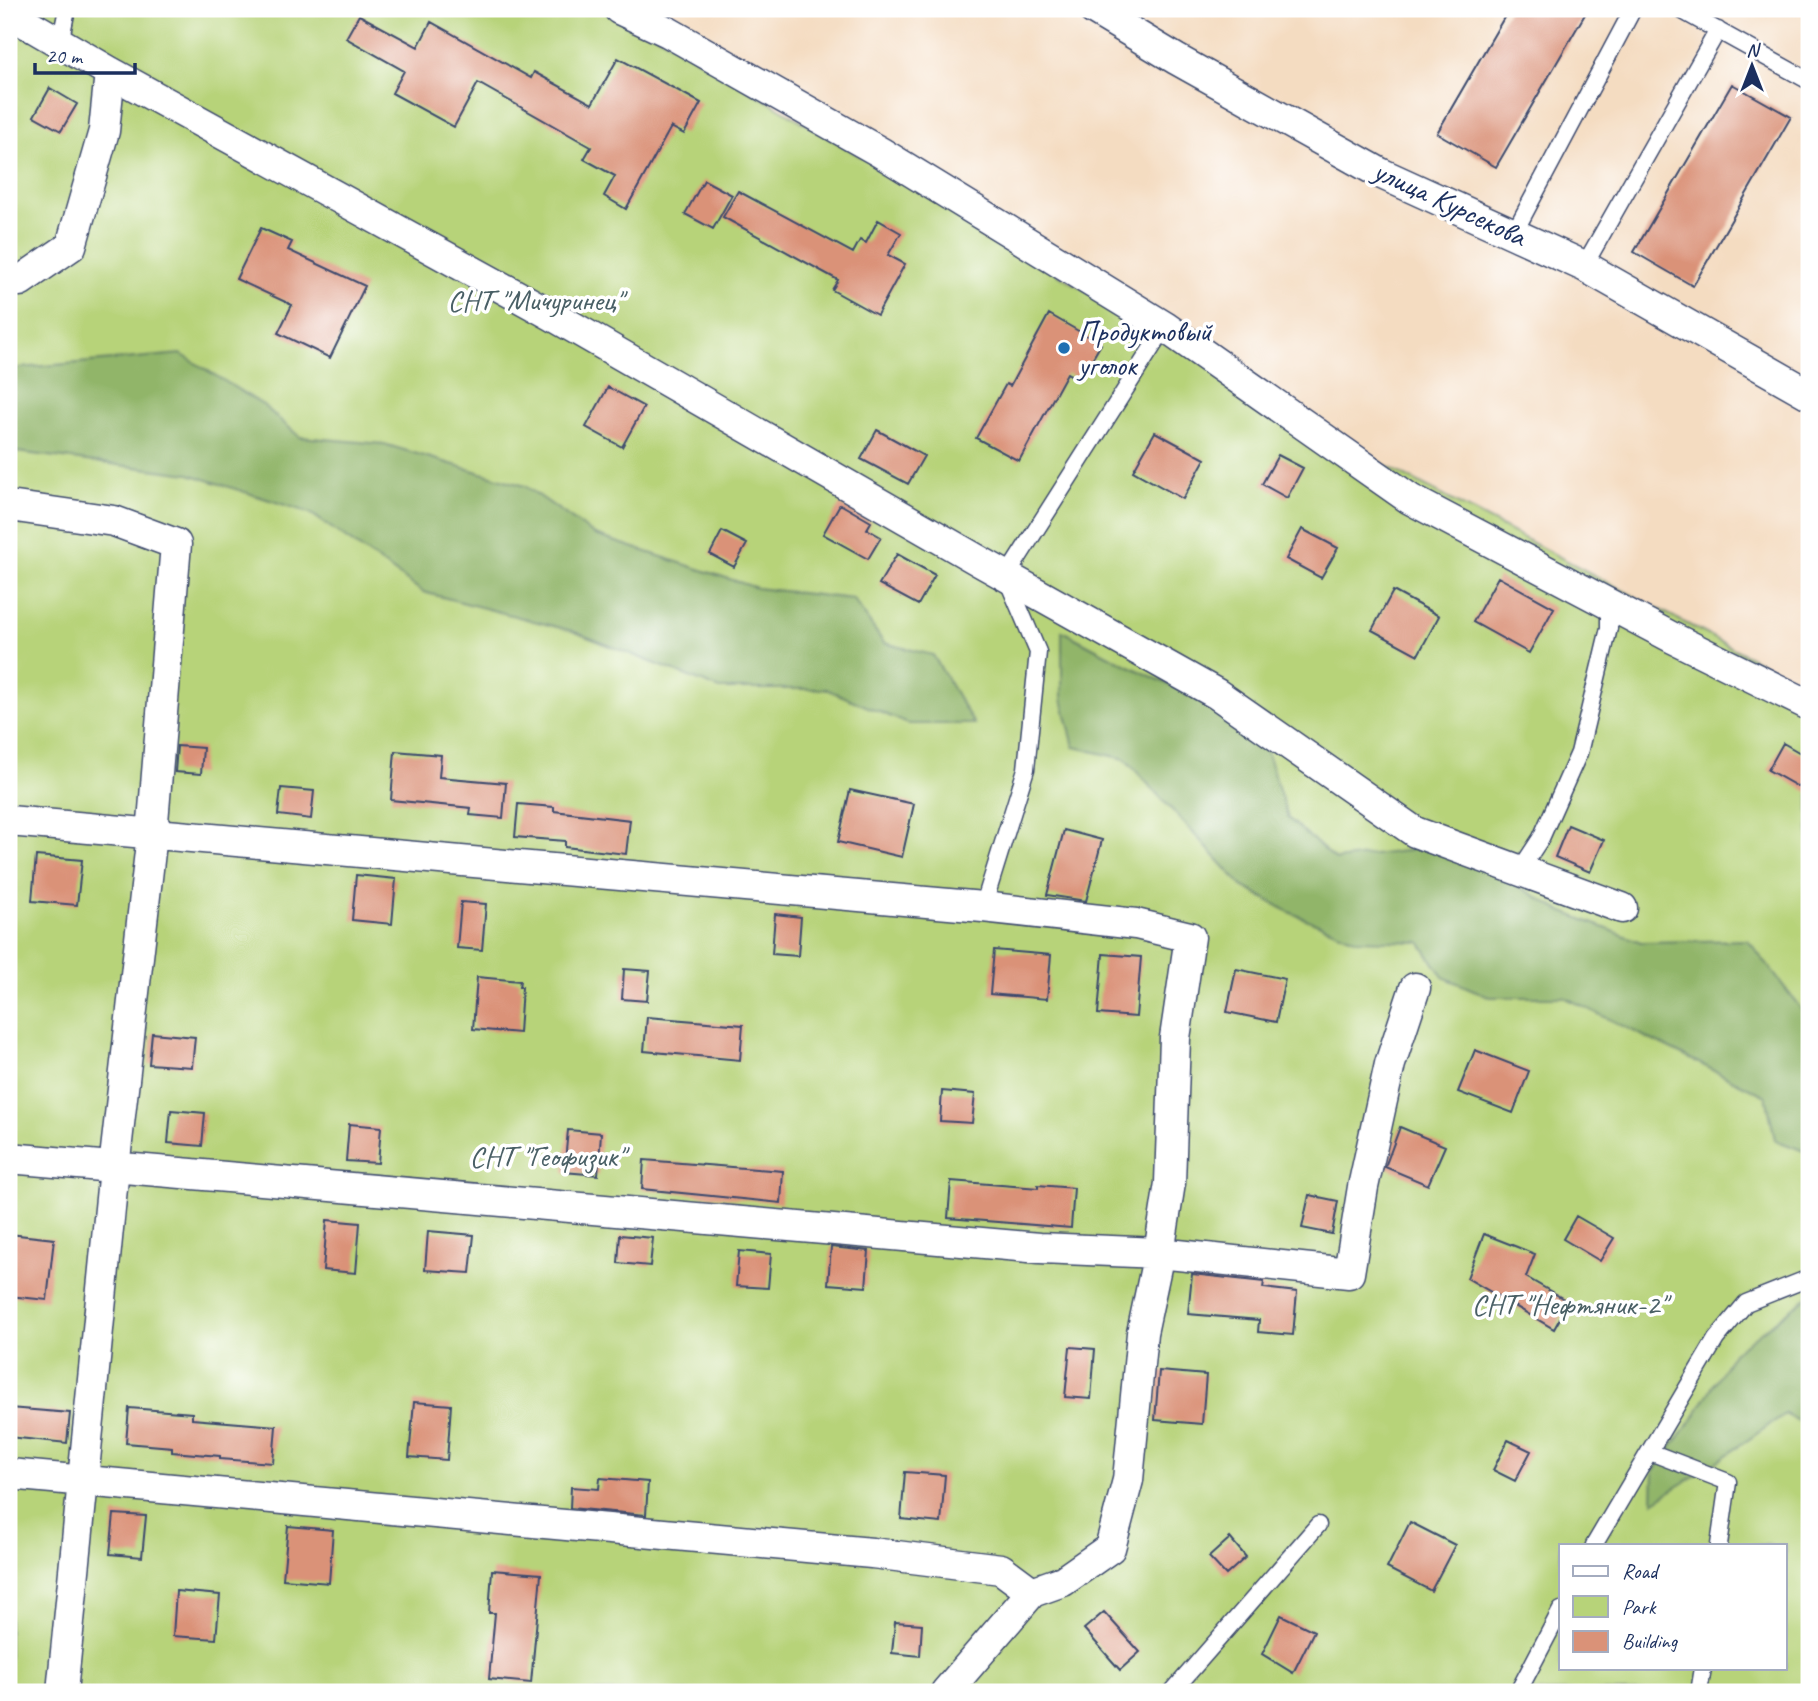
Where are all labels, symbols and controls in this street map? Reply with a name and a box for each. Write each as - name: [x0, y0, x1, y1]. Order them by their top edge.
- scale bar: [35, 32, 135, 76]
- north arrow: [1716, 32, 1786, 102]
- text: N: [1746, 38, 1761, 62]
- text: 20 m: [46, 43, 84, 69]
- street label: улица Курсекова: [1366, 150, 1534, 256]
- park label: СНТ "Мичуринец": [448, 281, 628, 319]
- place label: Продуктовый уголок: [1076, 312, 1213, 384]
- marker: Продуктовый уголок: [1056, 340, 1072, 356]
- park label: СНТ "Геофизик": [470, 1137, 630, 1175]
- park label: СНТ "Нефтяник-2": [1472, 1285, 1672, 1323]
- legend: [1559, 1544, 1786, 1670]
- text: Road: [1622, 1558, 1661, 1584]
- text: Park: [1622, 1594, 1657, 1620]
- text: Building: [1622, 1628, 1679, 1654]

